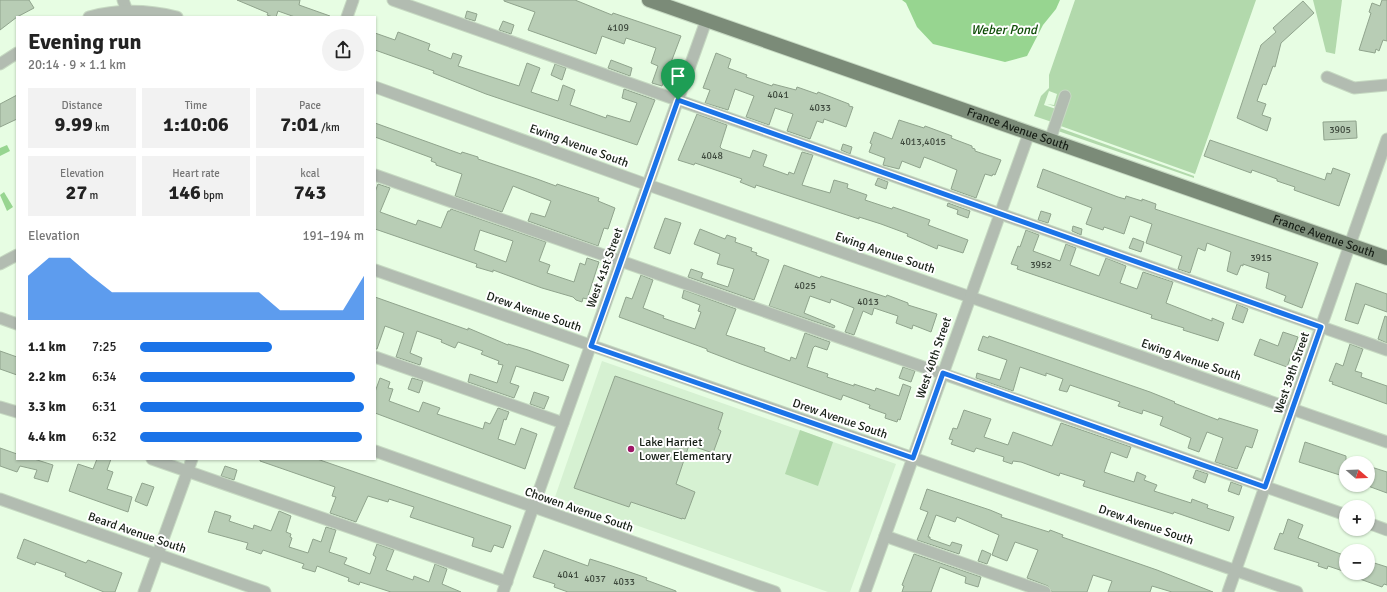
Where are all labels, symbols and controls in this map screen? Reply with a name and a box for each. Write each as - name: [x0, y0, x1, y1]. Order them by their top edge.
- house number: 4109: [607, 22, 629, 34]
- water label: Weber Pond: [971, 22, 1039, 38]
- text: Evening run: [28, 28, 142, 55]
- button: share: [322, 29, 364, 71]
- text: 20:14 · 9 × 1.1 km: [28, 57, 126, 73]
- pin: [661, 59, 695, 100]
- icon: arrive: [667, 65, 689, 87]
- house number: 4041: [767, 89, 789, 101]
- text: Distance: [62, 99, 102, 112]
- text: Time: [185, 99, 207, 112]
- text: Pace: [299, 99, 321, 112]
- house number: 4033: [809, 102, 831, 114]
- street label: France Avenue South: [965, 104, 1071, 154]
- text: 9.99: [55, 112, 93, 137]
- text: 1:10:06: [163, 112, 229, 137]
- text: 7:01: [280, 112, 318, 137]
- text: km: [93, 121, 109, 134]
- text: /km: [318, 121, 340, 134]
- street label: Ewing Avenue South: [527, 121, 631, 171]
- house number: 3905: [1329, 124, 1351, 136]
- house number: 4013,4015: [900, 136, 946, 148]
- house number: 4048: [701, 150, 723, 162]
- text: Elevation: [60, 167, 104, 180]
- text: Heart rate: [172, 167, 220, 180]
- text: kcal: [300, 167, 320, 180]
- text: 27: [66, 180, 87, 205]
- text: 146: [168, 180, 201, 205]
- text: 743: [294, 180, 326, 205]
- text: m: [87, 189, 98, 202]
- text: bpm: [201, 189, 224, 202]
- street label: France Avenue South: [1271, 211, 1377, 261]
- street label: West 41st Street: [584, 226, 626, 310]
- text: Elevation: [28, 228, 80, 244]
- text: 191–194 m: [302, 228, 364, 244]
- street label: Ewing Avenue South: [833, 229, 937, 277]
- house number: 3915: [1250, 252, 1272, 264]
- house number: 3952: [1030, 259, 1052, 271]
- house number: 4025: [794, 280, 816, 292]
- street label: Drew Avenue South: [485, 289, 583, 335]
- house number: 4013: [857, 296, 879, 308]
- street label: West 40th Street: [913, 315, 955, 401]
- street label: West 39th Street: [1271, 330, 1313, 416]
- street label: Ewing Avenue South: [1139, 336, 1243, 384]
- text: 1.1 km: [28, 339, 66, 355]
- text: 7:25: [92, 339, 117, 355]
- text: 2.2 km: [28, 369, 66, 385]
- text: 6:34: [92, 369, 117, 385]
- street label: Drew Avenue South: [791, 396, 889, 442]
- text: 3.3 km: [28, 399, 66, 415]
- text: 6:31: [92, 399, 117, 415]
- text: 4.4 km: [28, 429, 66, 445]
- text: 6:32: [92, 429, 117, 445]
- place label: Lake Harriet Lower Elementary: [639, 435, 732, 464]
- marker: Lake Harriet Lower Elementary: [626, 444, 636, 454]
- north arrow: [1339, 456, 1375, 492]
- map controls: [1339, 456, 1375, 580]
- street label: Chowen Avenue South: [523, 484, 635, 536]
- button: +: [1339, 500, 1375, 536]
- street label: Drew Avenue South: [1097, 502, 1195, 548]
- street label: Beard Avenue South: [86, 509, 188, 557]
- button: −: [1339, 544, 1375, 580]
- house number: 4041: [557, 569, 579, 581]
- house number: 4037: [584, 573, 606, 585]
- house number: 4033: [613, 576, 635, 588]

